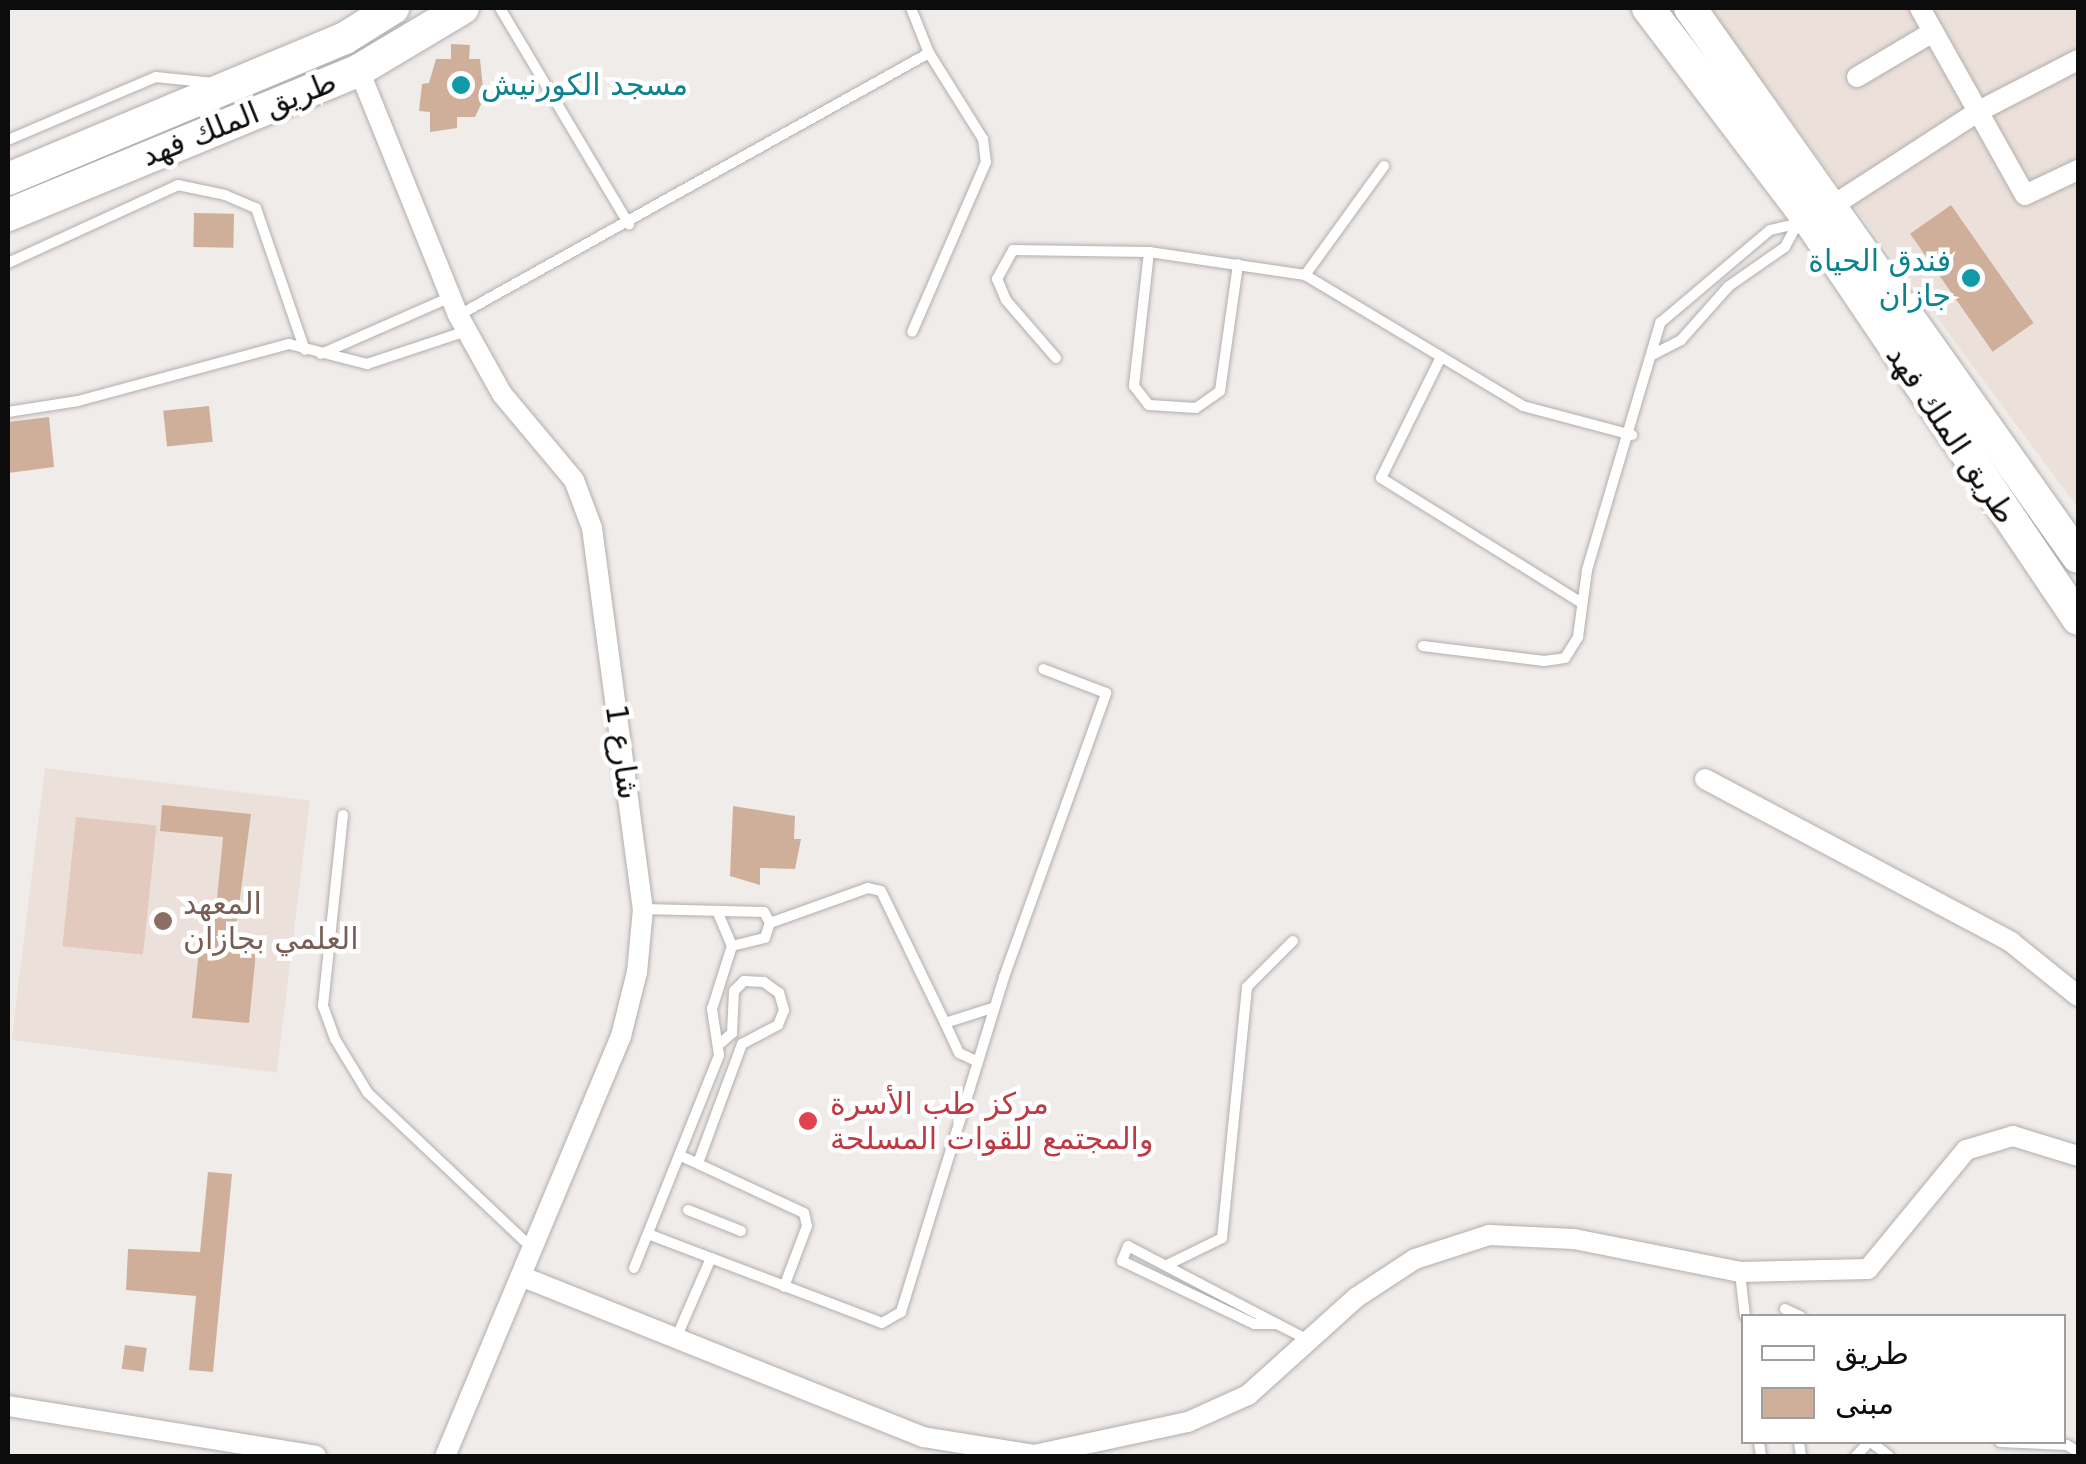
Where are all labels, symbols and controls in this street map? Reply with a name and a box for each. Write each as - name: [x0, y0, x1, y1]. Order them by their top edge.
- street label: طريق الملك فهد: [136, 64, 342, 174]
- place label: مسجد الكورنيش: [481, 67, 688, 103]
- marker: مسجد الكورنيش: [450, 74, 472, 96]
- place label: فندق الحياة جازان: [1808, 243, 1951, 314]
- marker: فندق الحياة جازان: [1960, 267, 1982, 289]
- street label: طريق الملك فهد: [1878, 339, 2024, 531]
- street label: شارع 1: [598, 702, 646, 802]
- place label: المعهد العلمي بجازان: [183, 886, 358, 956]
- marker: المعهد العلمي بجازان: [152, 910, 174, 932]
- place label: مركز طب الأسرة والمجتمع للقوات المسلحة: [830, 1086, 1153, 1156]
- marker: مركز طب الأسرة والمجتمع للقوات المسلحة: [795, 1108, 821, 1134]
- legend: [1741, 1314, 2066, 1444]
- text: طريق: [1835, 1336, 1909, 1371]
- text: مبنى: [1835, 1386, 1894, 1421]

